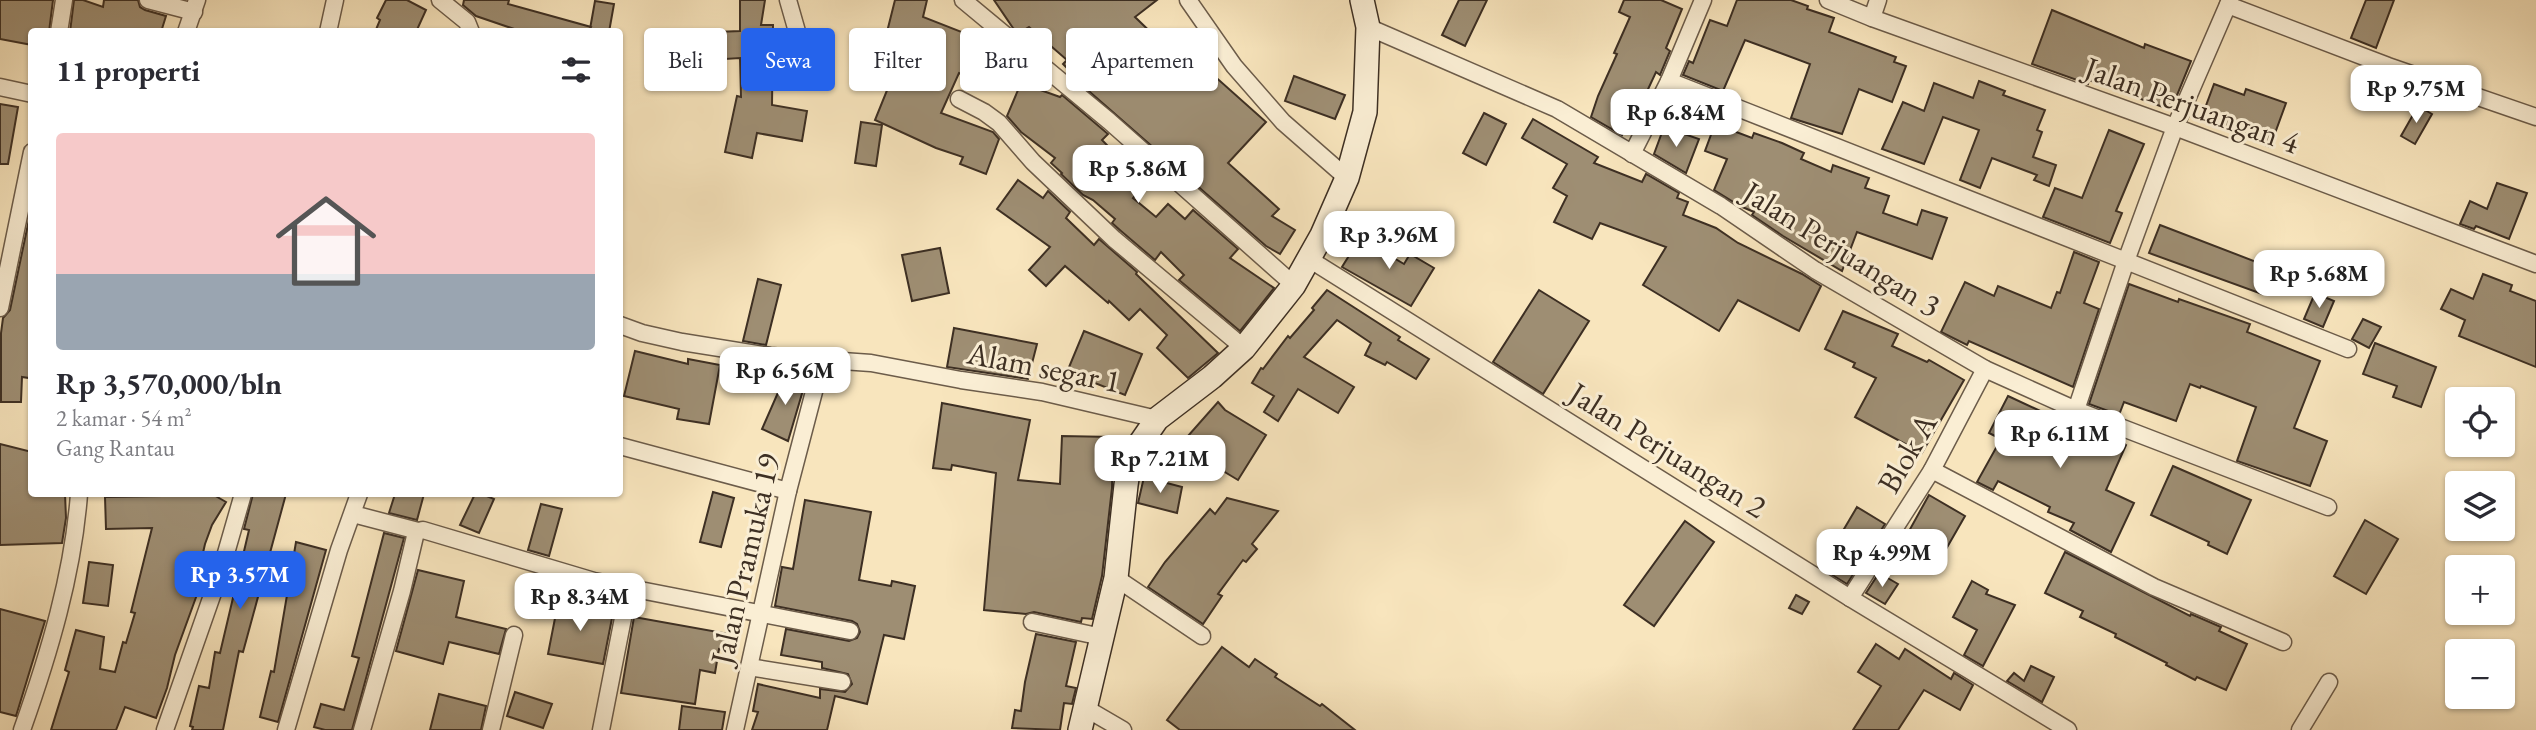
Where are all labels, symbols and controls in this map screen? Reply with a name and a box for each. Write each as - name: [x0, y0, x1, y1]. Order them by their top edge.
- chip: Beli: [644, 28, 727, 91]
- chip: Sewa: [741, 28, 835, 91]
- chip: Filter: [849, 28, 946, 91]
- chip: Baru: [960, 28, 1052, 91]
- chip: Apartemen: [1066, 28, 1218, 91]
- street label: Jalan Perjuangan 4: [2076, 46, 2306, 164]
- text: 11 properti: [56, 51, 200, 90]
- icon: filters: [557, 51, 595, 89]
- pin: Rp 9.75M: [2344, 66, 2488, 125]
- text: Rp 9.75M: [2367, 73, 2465, 103]
- pin: Rp 6.84M: [1604, 90, 1748, 149]
- text: Rp 6.84M: [1627, 97, 1725, 127]
- pin: Rp 5.86M: [1066, 146, 1210, 205]
- text: Rp 5.86M: [1089, 153, 1187, 183]
- street label: Jalan Perjuangan 3: [1733, 170, 1949, 327]
- icon: home: [263, 178, 389, 304]
- pin: Rp 3.96M: [1317, 212, 1461, 271]
- text: Rp 3.96M: [1340, 219, 1438, 249]
- pin: Rp 5.68M: [2247, 250, 2391, 310]
- text: Rp 5.68M: [2270, 258, 2368, 288]
- street label: Alam segar 1: [963, 331, 1124, 402]
- pin: Rp 6.56M: [713, 348, 857, 407]
- text: Rp 6.56M: [736, 355, 834, 385]
- text: Rp 3,570,000/bln: [56, 364, 282, 403]
- street label: Jalan Perjuangan 2: [1559, 371, 1775, 528]
- map controls: [2445, 387, 2515, 709]
- button: locate: [2445, 387, 2515, 457]
- text: 2 kamar · 54 m²: [56, 403, 192, 433]
- street label: Blok A: [1867, 405, 1947, 500]
- pin: Rp 6.11M: [1988, 410, 2132, 470]
- text: Rp 6.11M: [2011, 418, 2109, 448]
- text: Gang Rantau: [56, 433, 175, 463]
- pin: Rp 7.21M: [1088, 435, 1232, 495]
- text: Rp 7.21M: [1111, 443, 1209, 473]
- street label: Jalan Pramuka 19: [700, 449, 790, 671]
- button: layers: [2445, 471, 2515, 541]
- pin: Rp 4.99M: [1810, 530, 1954, 589]
- text: Rp 4.99M: [1833, 537, 1931, 567]
- pin: Rp 3.57M: [168, 552, 312, 611]
- button: +: [2445, 555, 2515, 625]
- text: Rp 3.57M: [191, 559, 289, 589]
- pin: Rp 8.34M: [508, 574, 652, 633]
- text: Rp 8.34M: [531, 581, 629, 611]
- button: −: [2445, 639, 2515, 709]

